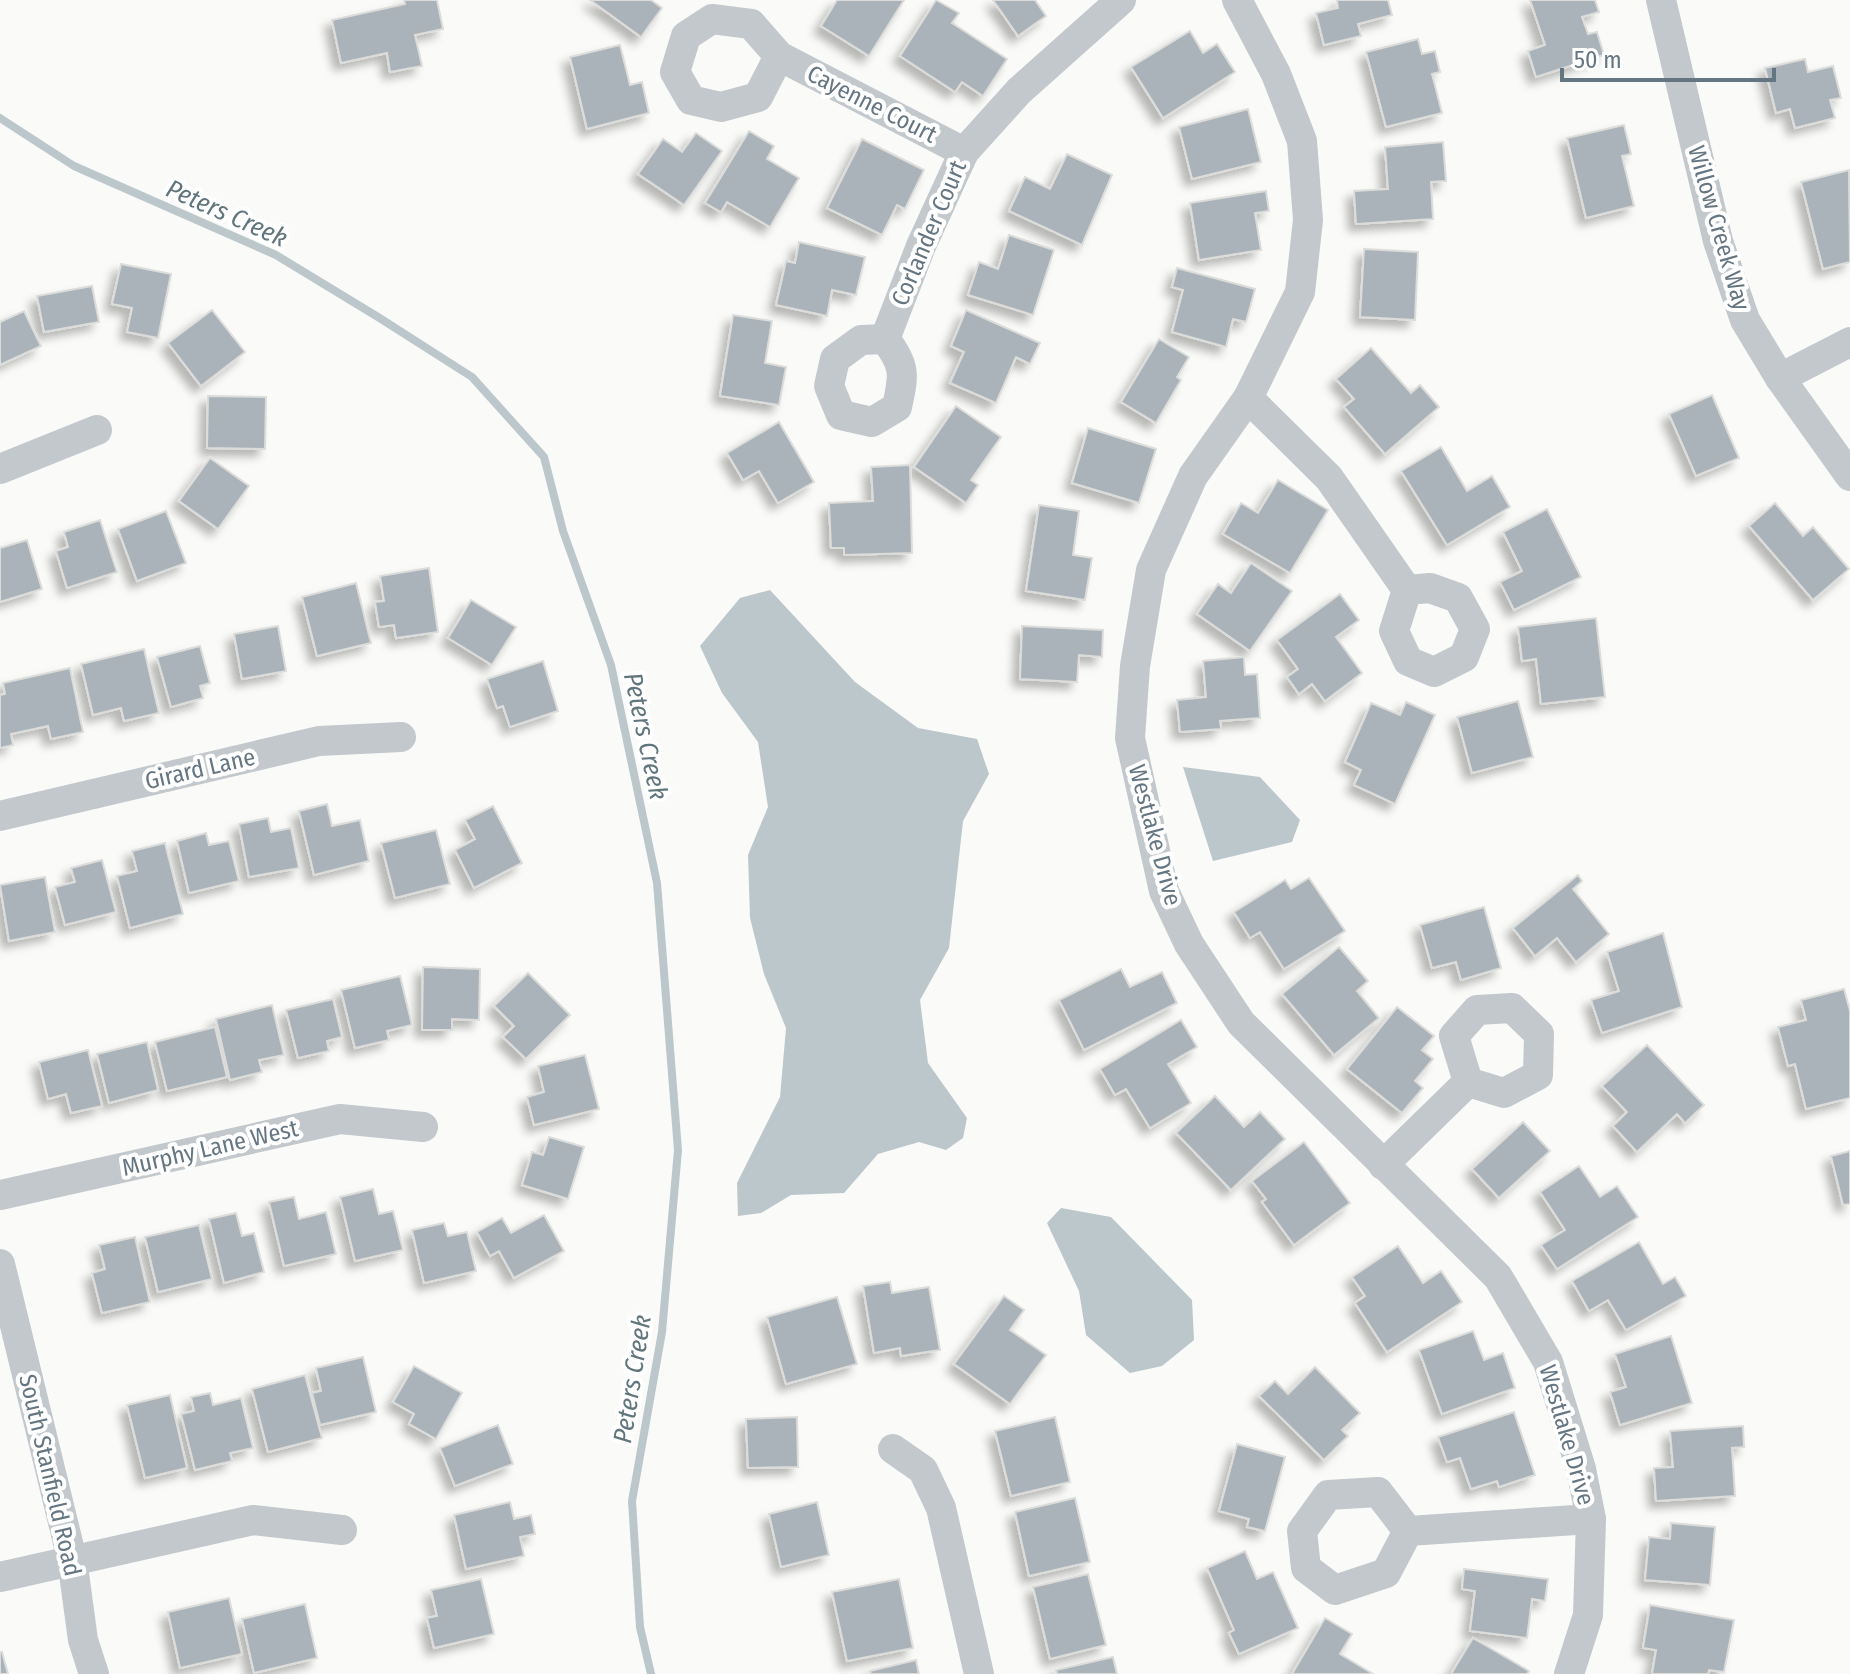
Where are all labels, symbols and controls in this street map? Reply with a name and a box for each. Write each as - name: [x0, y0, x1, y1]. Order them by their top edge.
- scale bar: [1562, 32, 1774, 82]
- text: 50 m: [1574, 46, 1622, 74]
- street label: Cayenne Court: [803, 59, 942, 149]
- street label: Willow Creek Way: [1682, 142, 1756, 314]
- street label: Corlander Court: [886, 156, 972, 310]
- water label: Peters Creek: [161, 173, 292, 254]
- water label: Peters Creek: [617, 670, 674, 803]
- street label: Girard Lane: [142, 743, 258, 795]
- street label: Westlake Drive: [1123, 761, 1187, 909]
- street label: Murphy Lane West: [119, 1114, 301, 1182]
- water label: Peters Creek: [607, 1313, 658, 1445]
- street label: Westlake Drive: [1534, 1362, 1600, 1508]
- street label: South Stanfield Road: [13, 1371, 87, 1579]

